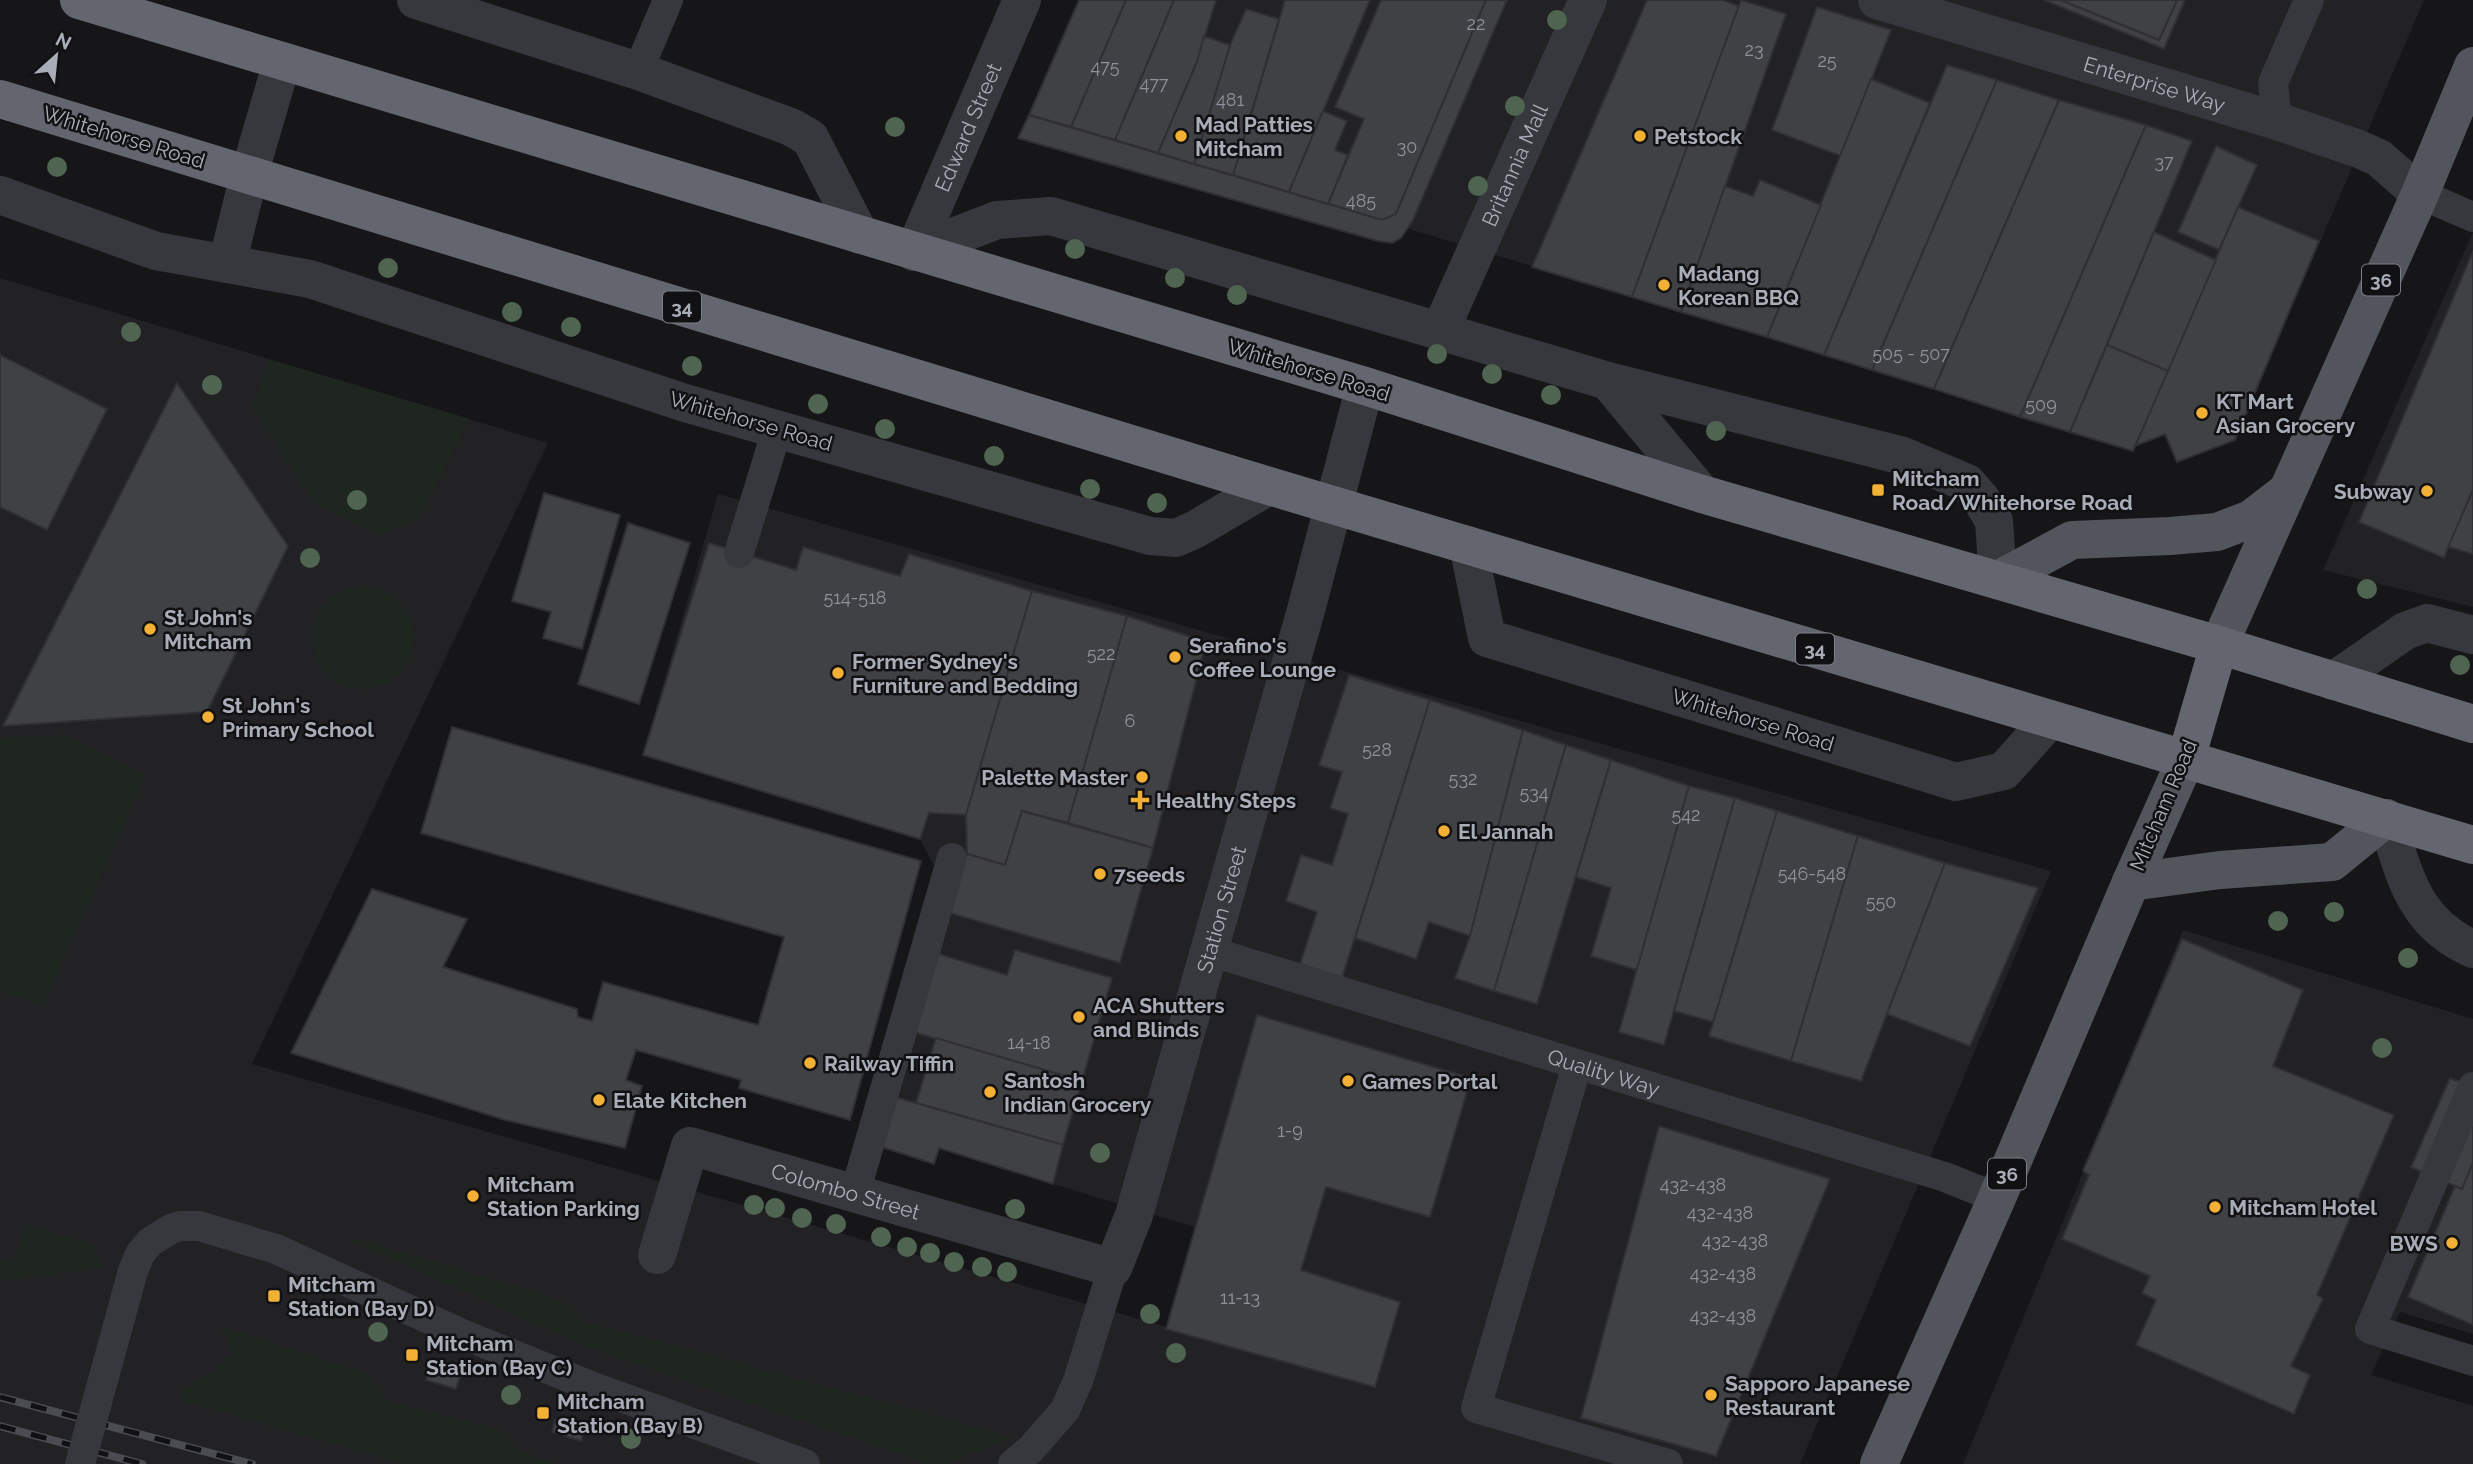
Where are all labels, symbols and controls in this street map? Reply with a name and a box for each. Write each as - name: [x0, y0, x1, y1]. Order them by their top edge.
- house number: 22: [1467, 13, 1485, 34]
- north arrow: [21, 21, 91, 91]
- text: N: [52, 28, 75, 54]
- house number: 23: [1745, 39, 1764, 60]
- house number: 25: [1817, 50, 1837, 71]
- street label: Enterprise Way: [2081, 51, 2228, 117]
- house number: 475: [1091, 56, 1120, 77]
- street label: Edward Street: [929, 59, 1006, 195]
- house number: 477: [1140, 73, 1169, 94]
- house number: 481: [1216, 89, 1244, 110]
- street label: Britannia Mall: [1476, 99, 1553, 230]
- street label: Whitehorse Road: [40, 100, 208, 174]
- place label: Mad Patties Mitcham: [1195, 112, 1313, 161]
- place label: Petstock: [1654, 124, 1742, 149]
- marker: Mad Patties Mitcham: [1173, 128, 1189, 144]
- marker: Petstock: [1632, 128, 1648, 144]
- house number: 30: [1397, 136, 1417, 157]
- house number: 37: [2154, 151, 2174, 172]
- house number: 485: [1346, 190, 1376, 211]
- place label: Madang Korean BBQ: [1678, 261, 1799, 310]
- road number: 36: [2362, 264, 2400, 296]
- marker: Madang Korean BBQ: [1656, 277, 1672, 293]
- road number: 34: [663, 292, 701, 322]
- street label: Whitehorse Road: [1225, 333, 1393, 407]
- house number: 505 - 507: [1872, 343, 1950, 364]
- street label: Whitehorse Road: [667, 386, 835, 456]
- place label: KT Mart Asian Grocery: [2216, 389, 2356, 438]
- house number: 509: [2025, 394, 2057, 415]
- marker: KT Mart Asian Grocery: [2194, 405, 2210, 421]
- place label: Mitcham Road/Whitehorse Road: [1892, 466, 2133, 515]
- place label: Subway: [2334, 479, 2413, 504]
- marker: Mitcham Road/Whitehorse Road: [1870, 482, 1886, 498]
- marker: Subway: [2419, 483, 2435, 499]
- house number: 514-518: [823, 587, 887, 608]
- place label: St John's Mitcham: [164, 605, 252, 654]
- marker: St John's Mitcham: [142, 621, 158, 637]
- place label: Serafino's Coffee Lounge: [1189, 633, 1336, 682]
- road number: 34: [1796, 634, 1834, 664]
- house number: 522: [1087, 643, 1115, 664]
- place label: Former Sydney's Furniture and Bedding: [852, 649, 1078, 698]
- marker: Serafino's Coffee Lounge: [1167, 649, 1183, 665]
- marker: Former Sydney's Furniture and Bedding: [830, 665, 846, 681]
- street label: Whitehorse Road: [1669, 683, 1837, 757]
- place label: St John's Primary School: [222, 693, 374, 742]
- marker: St John's Primary School: [200, 709, 216, 725]
- house number: 6: [1125, 710, 1136, 731]
- street label: Mitcham Road: [2124, 736, 2202, 874]
- house number: 528: [1362, 739, 1392, 760]
- place label: Palette Master: [981, 765, 1128, 790]
- house number: 532: [1449, 768, 1477, 789]
- marker: Palette Master: [1134, 769, 1150, 785]
- house number: 534: [1519, 782, 1549, 803]
- place label: Healthy Steps: [1156, 788, 1296, 813]
- marker: Healthy Steps: [1130, 790, 1150, 810]
- house number: 542: [1671, 804, 1701, 825]
- place label: El Jannah: [1458, 819, 1553, 844]
- marker: El Jannah: [1436, 823, 1452, 839]
- street label: Station Street: [1191, 843, 1251, 976]
- place label: 7seeds: [1114, 862, 1185, 887]
- house number: 546-548: [1778, 863, 1846, 884]
- marker: 7seeds: [1092, 866, 1108, 882]
- house number: 550: [1866, 891, 1896, 912]
- place label: ACA Shutters and Blinds: [1093, 993, 1225, 1042]
- marker: ACA Shutters and Blinds: [1071, 1009, 1087, 1025]
- house number: 14-18: [1007, 1032, 1051, 1053]
- street label: Quality Way: [1545, 1043, 1663, 1101]
- place label: Railway Tiffin: [824, 1051, 954, 1076]
- marker: Railway Tiffin: [802, 1055, 818, 1071]
- place label: Santosh Indian Grocery: [1004, 1068, 1152, 1117]
- place label: Games Portal: [1362, 1069, 1498, 1094]
- marker: Games Portal: [1340, 1073, 1356, 1089]
- marker: Santosh Indian Grocery: [982, 1084, 998, 1100]
- place label: Elate Kitchen: [613, 1088, 747, 1113]
- marker: Elate Kitchen: [591, 1092, 607, 1108]
- house number: 1-9: [1277, 1120, 1303, 1141]
- street label: Colombo Street: [769, 1158, 923, 1224]
- road number: 36: [1988, 1158, 2026, 1190]
- place label: Mitcham Station Parking: [487, 1172, 640, 1221]
- house number: 432-438: [1660, 1174, 1726, 1195]
- marker: Mitcham Station Parking: [465, 1188, 481, 1204]
- place label: Mitcham Hotel: [2229, 1195, 2377, 1220]
- marker: Mitcham Hotel: [2207, 1199, 2223, 1215]
- house number: 432-438: [1687, 1202, 1753, 1223]
- house number: 432-438: [1702, 1230, 1768, 1251]
- place label: BWS: [2390, 1231, 2438, 1256]
- marker: BWS: [2444, 1235, 2460, 1251]
- house number: 432-438: [1690, 1263, 1756, 1284]
- place label: Mitcham Station (Bay D): [288, 1272, 434, 1321]
- house number: 11-13: [1220, 1287, 1260, 1308]
- marker: Mitcham Station (Bay D): [266, 1288, 282, 1304]
- house number: 432-438: [1690, 1305, 1756, 1326]
- place label: Mitcham Station (Bay C): [426, 1331, 572, 1380]
- marker: Mitcham Station (Bay C): [404, 1347, 420, 1363]
- place label: Sapporo Japanese Restaurant: [1725, 1371, 1911, 1420]
- marker: Sapporo Japanese Restaurant: [1703, 1387, 1719, 1403]
- place label: Mitcham Station (Bay B): [557, 1389, 703, 1438]
- marker: Mitcham Station (Bay B): [535, 1405, 551, 1421]

